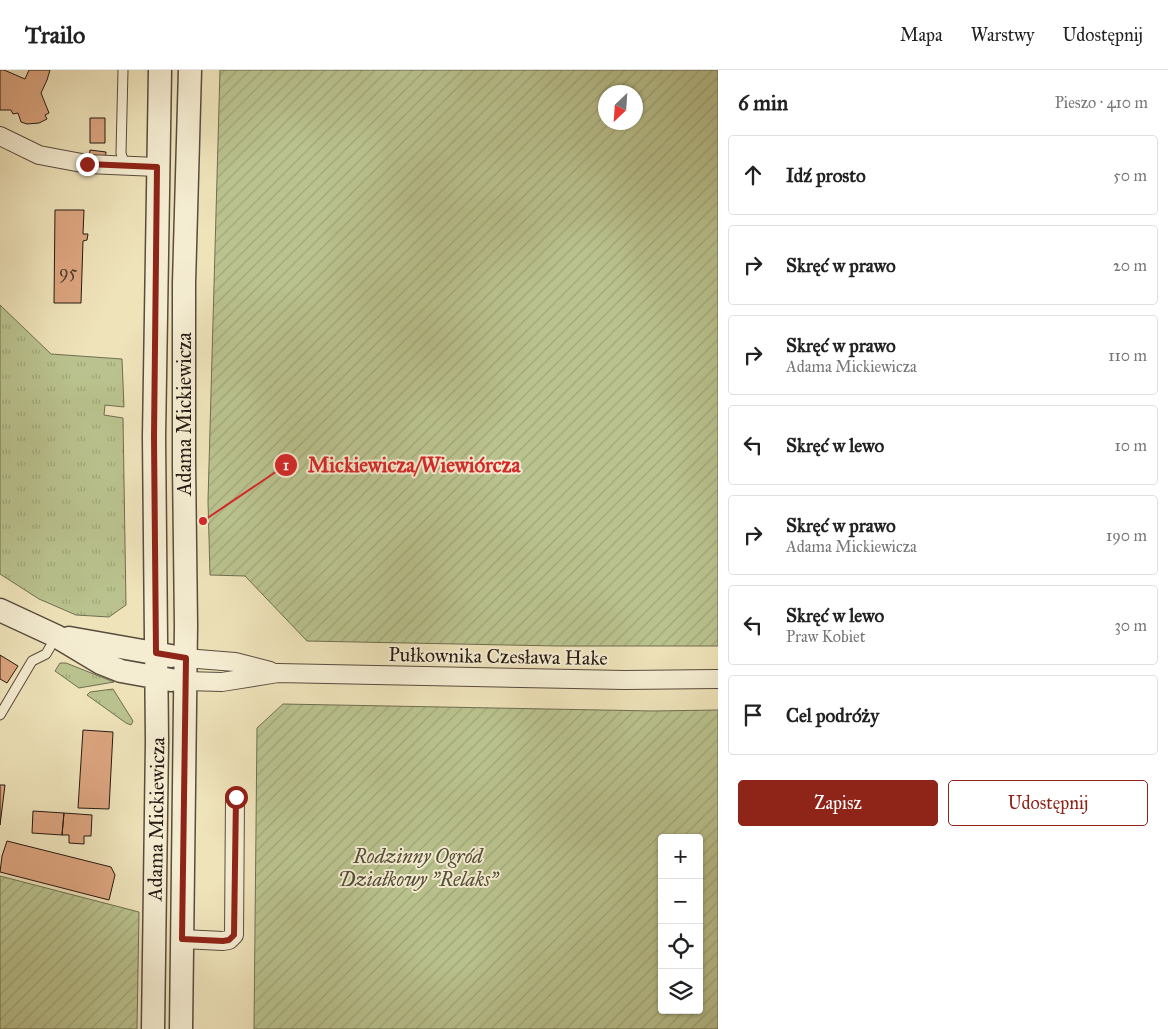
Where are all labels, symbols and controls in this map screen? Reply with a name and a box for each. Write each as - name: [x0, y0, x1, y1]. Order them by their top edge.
- text: Trailo: [25, 20, 85, 50]
- text: Mapa: [900, 24, 943, 46]
- text: Warstwy: [971, 24, 1034, 46]
- text: Udostępnij: [1062, 24, 1143, 46]
- north arrow: [598, 85, 643, 130]
- text: 6 min: [738, 90, 788, 116]
- text: Pieszo · 410 m: [1055, 93, 1148, 112]
- route end: [76, 153, 99, 176]
- icon: ahead: [739, 161, 767, 189]
- text: Idź prosto: [786, 164, 866, 187]
- text: 50 m: [1113, 166, 1147, 185]
- icon: right: [739, 251, 767, 279]
- text: Skręć w prawo: [786, 254, 896, 277]
- text: 20 m: [1113, 256, 1147, 275]
- house number: 95: [59, 261, 78, 283]
- street label: Adama Mickiewicza: [172, 332, 196, 497]
- text: Skręć w prawo: [786, 334, 896, 357]
- icon: right: [739, 341, 767, 369]
- text: 110 m: [1108, 346, 1147, 365]
- text: Adama Mickiewicza: [786, 357, 917, 376]
- icon: left: [739, 431, 767, 459]
- text: Skręć w lewo: [786, 434, 884, 457]
- text: 10 m: [1115, 436, 1147, 455]
- callout: Mickiewicza/Wiewiórcza: [273, 447, 531, 483]
- text: Mickiewicza/Wiewiórcza: [308, 452, 521, 478]
- text: 1: [283, 456, 289, 474]
- text: Skręć w prawo: [786, 514, 896, 537]
- icon: right: [739, 521, 767, 549]
- text: 190 m: [1106, 526, 1147, 545]
- text: Adama Mickiewicza: [786, 537, 917, 556]
- text: Skręć w lewo: [786, 604, 884, 627]
- icon: left: [739, 611, 767, 639]
- text: 30 m: [1114, 616, 1147, 635]
- text: Praw Kobiet: [786, 627, 865, 646]
- street label: Pułkownika Czesława Hake: [388, 642, 608, 670]
- icon: arrive: [739, 701, 767, 729]
- text: Cel podróży: [786, 704, 879, 727]
- street label: Adama Mickiewicza: [143, 736, 169, 902]
- button: Zapisz: [738, 780, 938, 826]
- button: Udostępnij: [948, 780, 1148, 826]
- route start: [225, 786, 248, 809]
- map controls: [658, 834, 703, 1014]
- button: +: [658, 834, 703, 879]
- park label: Rodzinny Ogród Działkowy "Relaks": [338, 844, 500, 891]
- button: −: [658, 879, 703, 924]
- button: locate: [658, 924, 703, 969]
- button: layers: [658, 969, 703, 1014]

